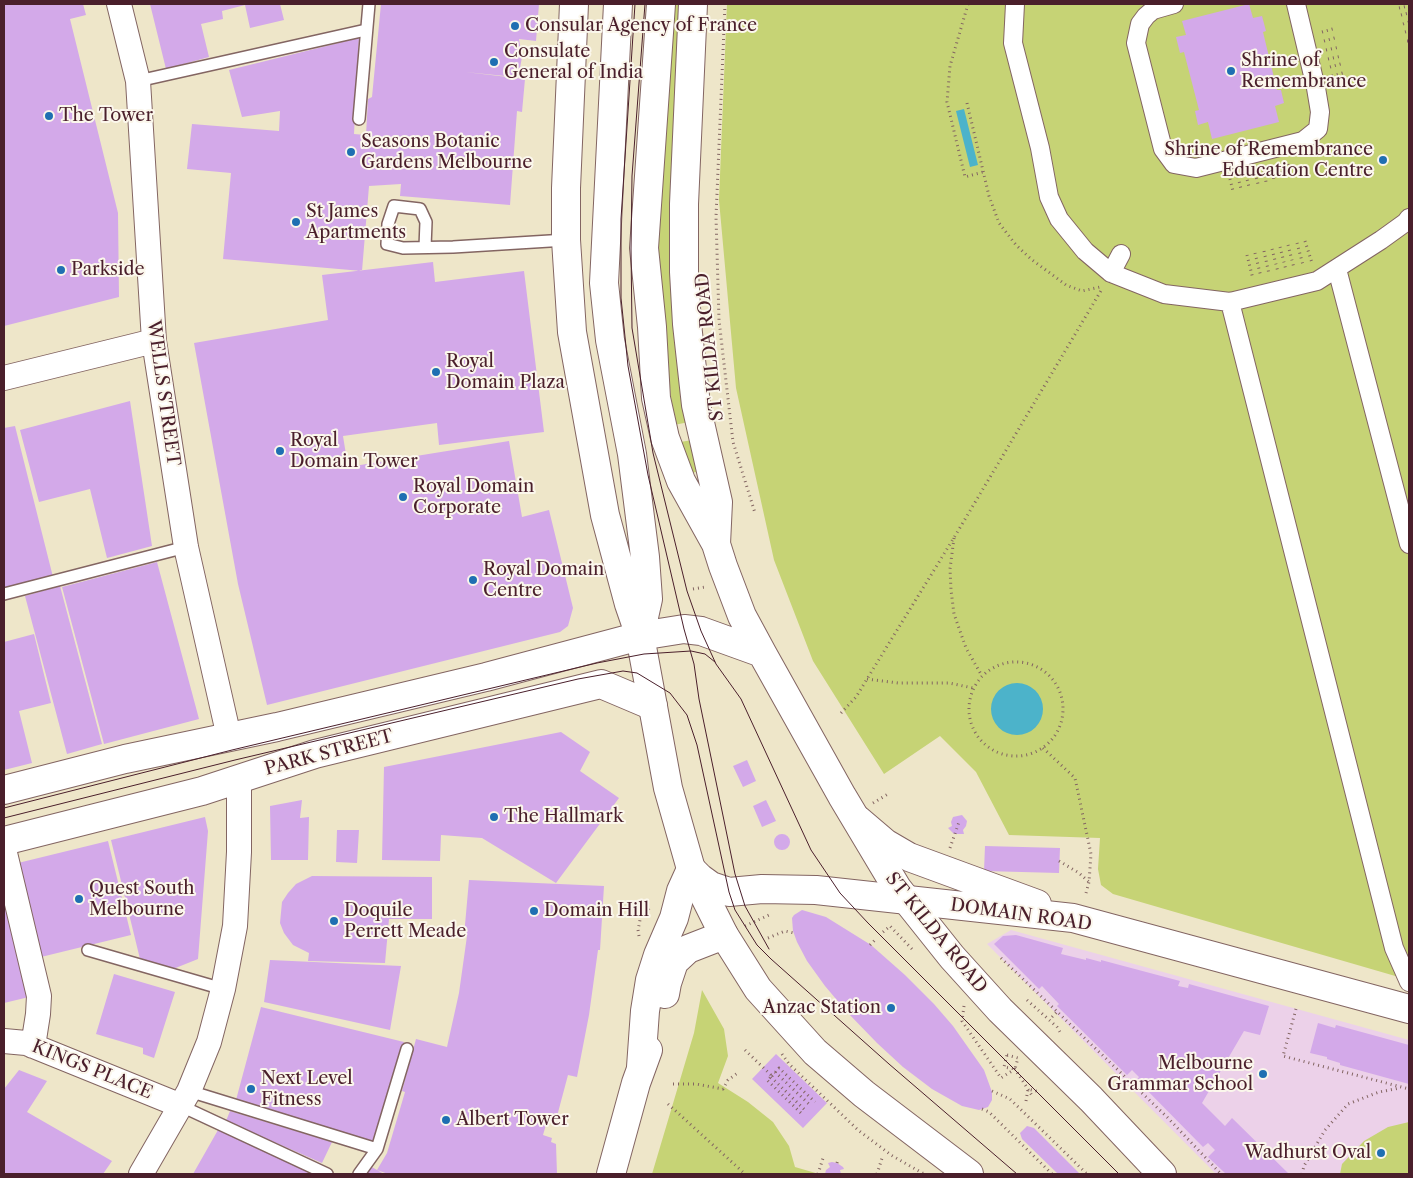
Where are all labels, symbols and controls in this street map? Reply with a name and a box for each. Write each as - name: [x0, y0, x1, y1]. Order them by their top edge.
- place label: Consular Agency of France: [525, 15, 757, 37]
- marker: Consular Agency of France: [509, 20, 521, 32]
- place label: Consulate General of India: [504, 41, 643, 84]
- place label: Shrine of Remembrance: [1241, 50, 1366, 92]
- marker: Consulate General of India: [488, 56, 500, 68]
- marker: Shrine of Remembrance: [1225, 65, 1237, 77]
- place label: The Tower: [59, 105, 153, 127]
- marker: The Tower: [43, 110, 55, 122]
- place label: Seasons Botanic Gardens Melbourne: [361, 131, 532, 173]
- place label: Shrine of Remembrance Education Centre: [1164, 139, 1373, 182]
- marker: Seasons Botanic Gardens Melbourne: [345, 146, 357, 158]
- marker: Shrine of Remembrance Education Centre: [1377, 154, 1389, 166]
- place label: St James Apartments: [306, 201, 406, 243]
- marker: St James Apartments: [290, 216, 302, 228]
- place label: Parkside: [71, 259, 144, 281]
- marker: Parkside: [55, 264, 67, 276]
- street label: ST KILDA ROAD: [691, 272, 729, 422]
- street label: WELLS STREET: [142, 319, 184, 467]
- place label: Royal Domain Plaza: [446, 351, 565, 394]
- marker: Royal Domain Plaza: [430, 366, 442, 378]
- place label: Royal Domain Tower: [290, 430, 418, 472]
- marker: Royal Domain Tower: [274, 445, 286, 457]
- place label: Royal Domain Corporate: [413, 476, 534, 518]
- marker: Royal Domain Corporate: [397, 491, 409, 503]
- place label: Royal Domain Centre: [483, 559, 604, 602]
- marker: Royal Domain Centre: [467, 574, 479, 586]
- street label: PARK STREET: [262, 725, 396, 781]
- place label: The Hallmark: [504, 806, 623, 828]
- marker: The Hallmark: [488, 811, 500, 823]
- street label: ST KILDA ROAD: [881, 868, 991, 998]
- place label: Quest South Melbourne: [89, 878, 195, 921]
- marker: Quest South Melbourne: [73, 893, 85, 905]
- street label: DOMAIN ROAD: [949, 894, 1093, 936]
- place label: Doquile Perrett Meade: [344, 900, 466, 942]
- place label: Domain Hill: [544, 900, 649, 922]
- marker: Domain Hill: [528, 905, 540, 917]
- marker: Doquile Perrett Meade: [328, 915, 340, 927]
- place label: Anzac Station: [763, 997, 881, 1019]
- marker: Anzac Station: [885, 1002, 897, 1014]
- street label: KINGS PLACE: [29, 1036, 155, 1104]
- place label: Melbourne Grammar School: [1107, 1053, 1253, 1096]
- place label: Next Level Fitness: [261, 1068, 353, 1110]
- marker: Melbourne Grammar School: [1257, 1068, 1269, 1080]
- marker: Next Level Fitness: [245, 1083, 257, 1095]
- place label: Albert Tower: [456, 1109, 569, 1131]
- marker: Albert Tower: [440, 1114, 452, 1126]
- place label: Wadhurst Oval: [1245, 1142, 1371, 1164]
- marker: Wadhurst Oval: [1375, 1147, 1387, 1159]

